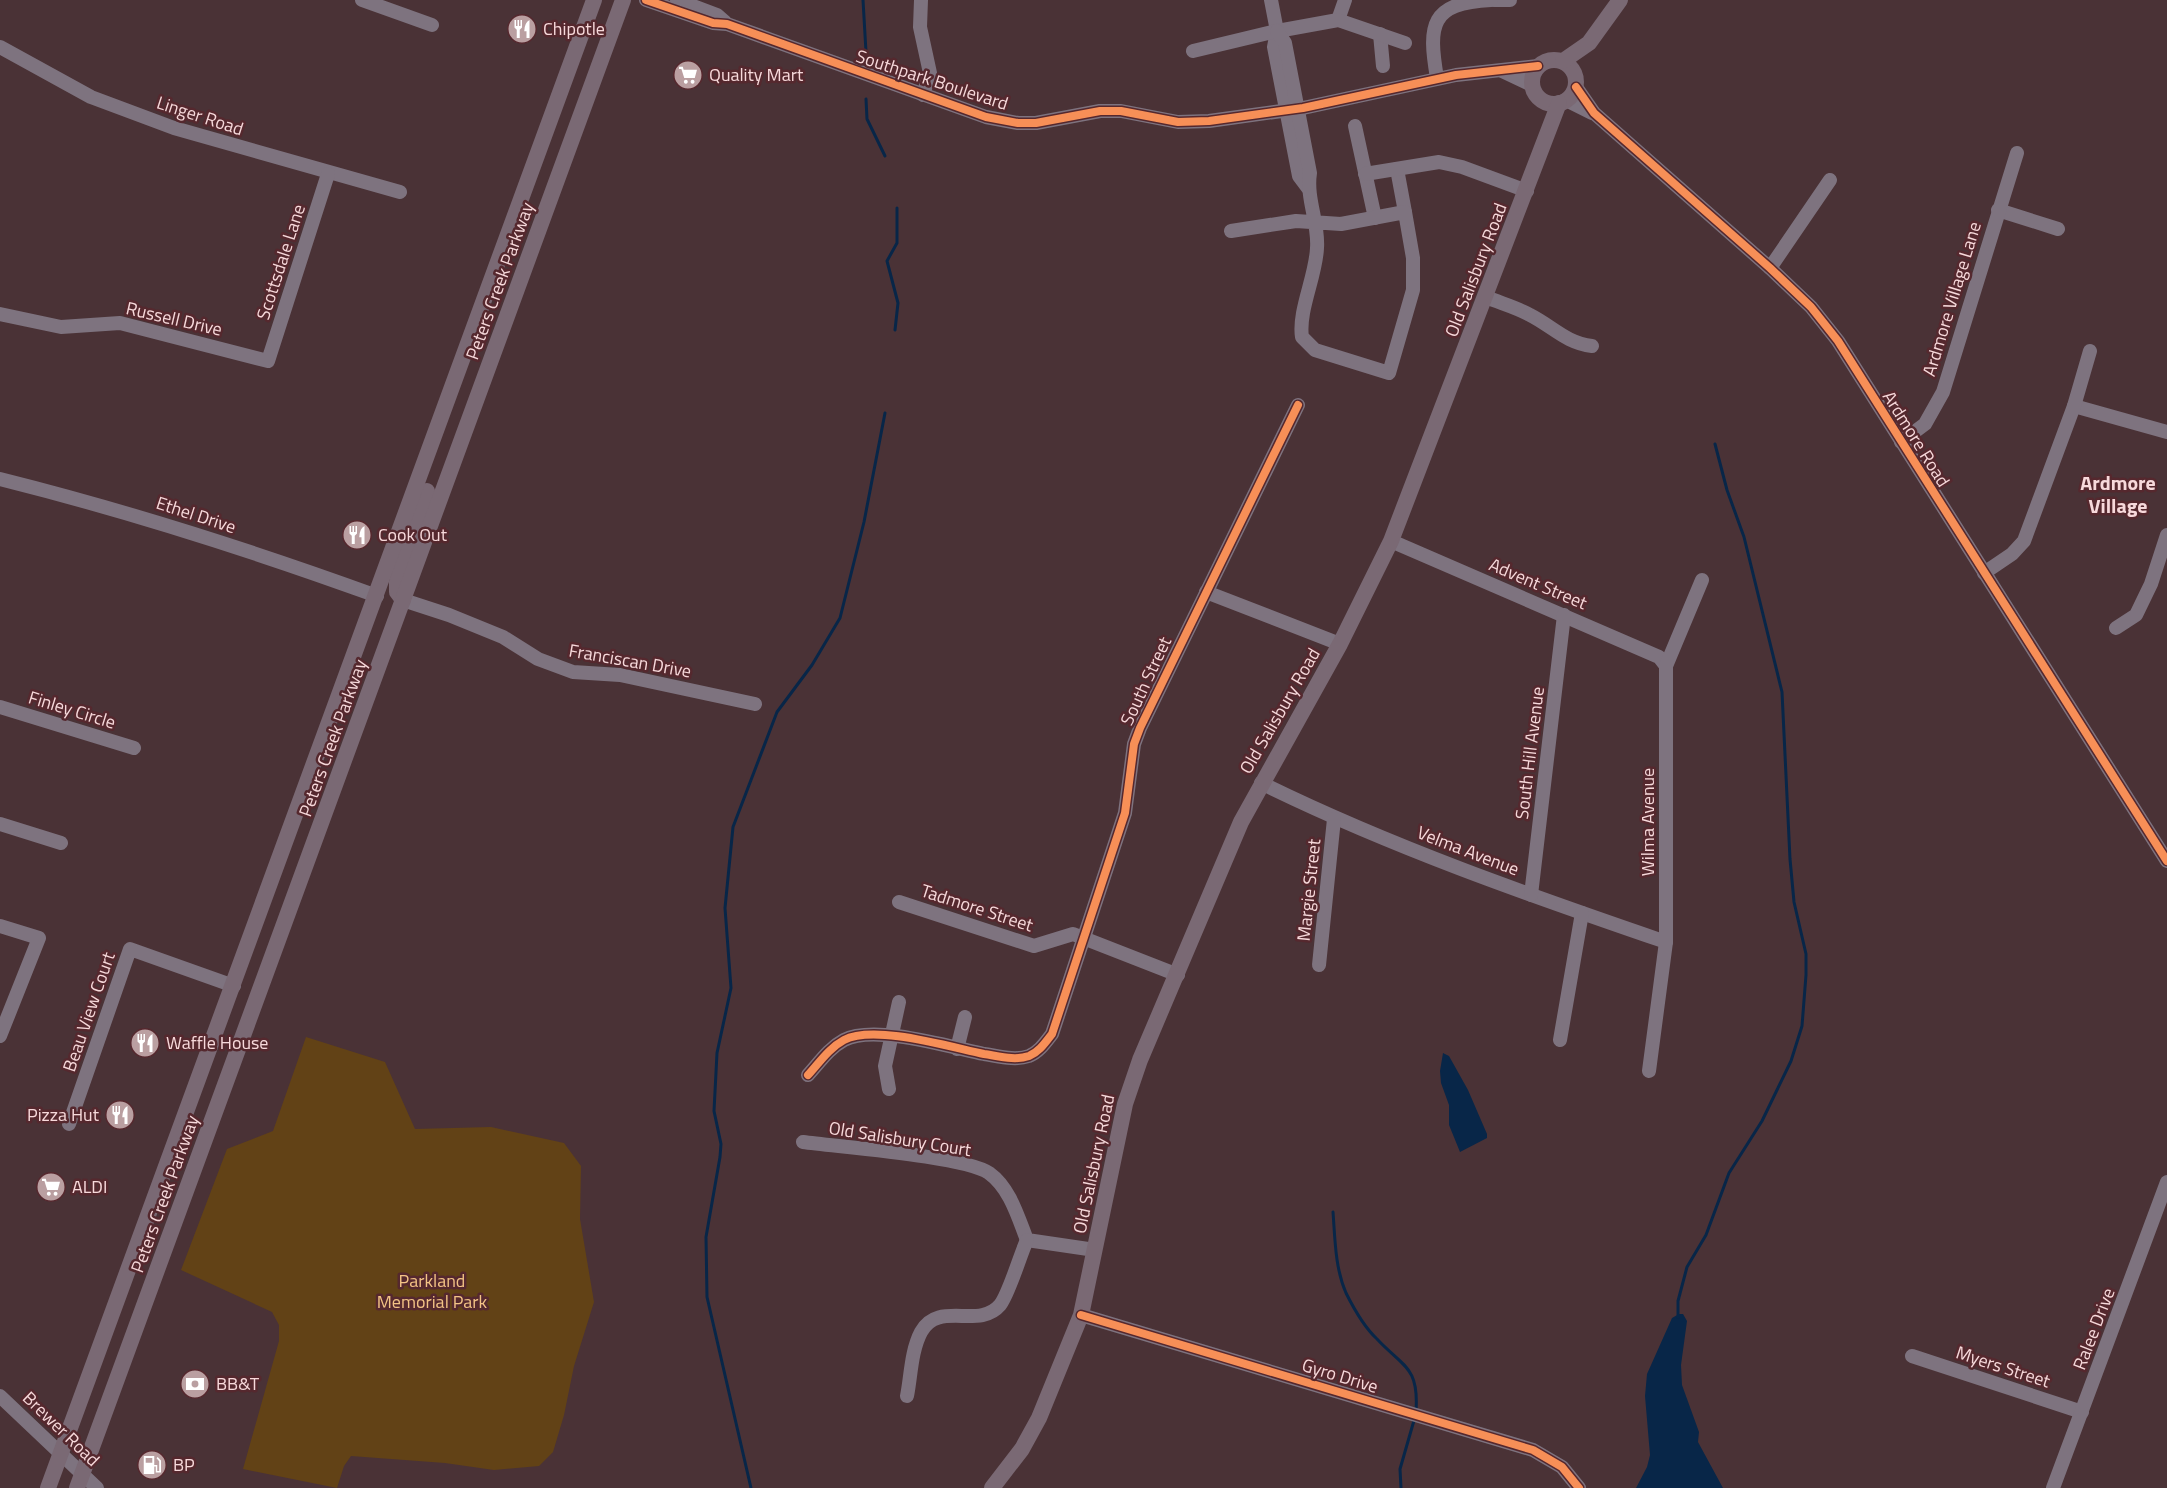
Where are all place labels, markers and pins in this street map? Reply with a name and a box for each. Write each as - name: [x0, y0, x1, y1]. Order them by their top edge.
- restaurant icon: Chipotle: [506, 13, 538, 45]
- place label: Chipotle: [543, 15, 605, 42]
- supermarket icon: Quality Mart: [672, 59, 704, 91]
- place label: Quality Mart: [709, 61, 804, 88]
- restaurant icon: Cook Out: [341, 519, 373, 551]
- place label: Cook Out: [378, 521, 448, 548]
- restaurant icon: Waffle House: [129, 1027, 161, 1059]
- place label: Waffle House: [166, 1029, 268, 1056]
- restaurant icon: Pizza Hut: [104, 1099, 136, 1131]
- place label: Pizza Hut: [27, 1101, 100, 1128]
- supermarket icon: ALDI: [35, 1171, 67, 1203]
- place label: ALDI: [72, 1173, 107, 1200]
- bank icon: BB&T: [179, 1368, 211, 1400]
- place label: BB&T: [216, 1370, 260, 1397]
- fuel station icon: BP: [136, 1449, 168, 1481]
- place label: BP: [173, 1451, 195, 1478]

